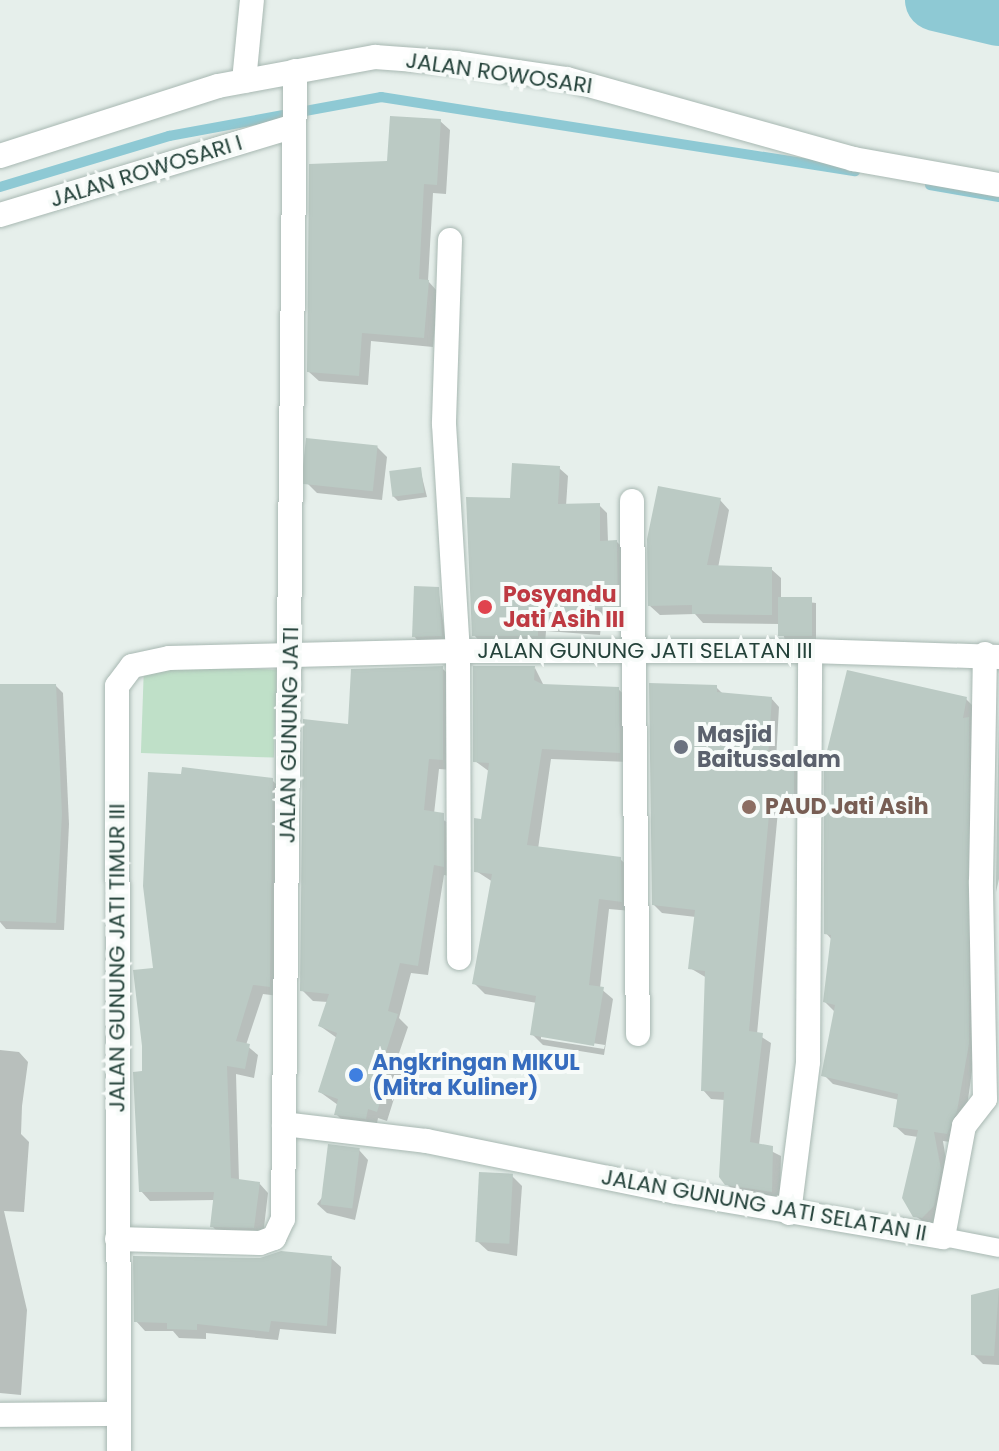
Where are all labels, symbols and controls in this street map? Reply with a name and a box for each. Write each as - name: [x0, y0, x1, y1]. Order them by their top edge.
- street label: JALAN ROWOSARI: [404, 47, 594, 99]
- street label: JALAN ROWOSARI I: [47, 129, 245, 213]
- place label: Posyandu Jati Asih III: [503, 581, 625, 632]
- marker: Posyandu Jati Asih III: [474, 596, 496, 618]
- street label: JALAN GUNUNG JATI: [274, 626, 304, 844]
- street label: JALAN GUNUNG JATI SELATAN III: [477, 638, 813, 664]
- place label: Masjid Baitussalam: [697, 721, 841, 772]
- marker: Masjid Baitussalam: [672, 738, 690, 756]
- place label: PAUD Jati Asih: [765, 794, 929, 820]
- marker: PAUD Jati Asih: [740, 798, 758, 816]
- street label: JALAN GUNUNG JATI TIMUR III: [104, 803, 130, 1113]
- place label: Angkringan MIKUL (Mitra Kuliner): [372, 1049, 580, 1100]
- marker: Angkringan MIKUL (Mitra Kuliner): [347, 1066, 365, 1084]
- street label: JALAN GUNUNG JATI SELATAN II: [599, 1163, 929, 1247]

